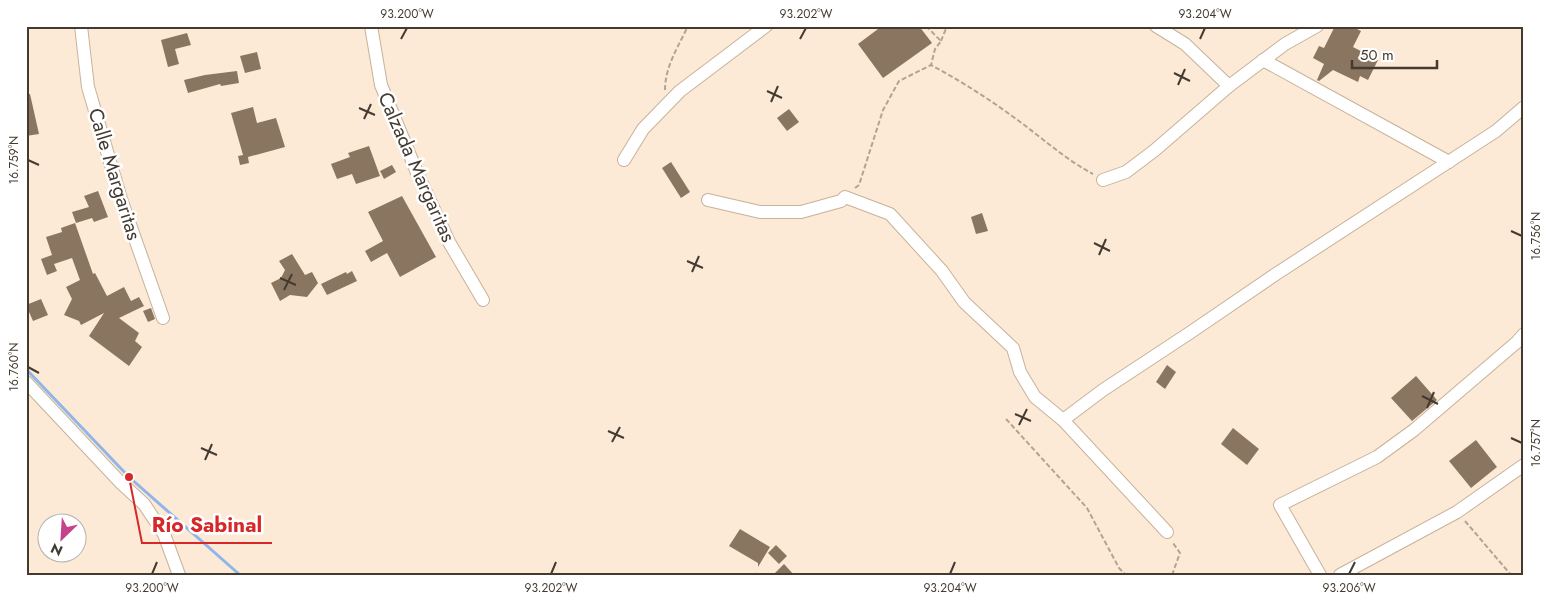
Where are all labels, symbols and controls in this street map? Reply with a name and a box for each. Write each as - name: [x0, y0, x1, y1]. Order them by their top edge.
- text: 93.200°W: [380, 5, 434, 23]
- text: 93.202°W: [780, 5, 833, 23]
- text: 93.204°W: [1178, 5, 1232, 23]
- scale bar: [1352, 38, 1438, 70]
- text: 50 m: [1360, 44, 1394, 66]
- street label: Calzada Margaritas: [370, 87, 463, 247]
- street label: Calle Margaritas: [81, 105, 148, 244]
- text: 16.759°N: [5, 136, 23, 184]
- text: 16.756°N: [1527, 212, 1545, 260]
- text: 16.760°N: [5, 343, 23, 391]
- text: 16.757°N: [1527, 419, 1545, 467]
- callout: Río Sabinal: [142, 507, 272, 543]
- text: Río Sabinal: [152, 510, 262, 540]
- north arrow: [38, 514, 88, 564]
- text: N: [47, 538, 66, 561]
- text: 93.200°W: [125, 579, 179, 597]
- text: 93.202°W: [525, 579, 578, 597]
- text: 93.204°W: [923, 579, 977, 597]
- text: 93.206°W: [1322, 579, 1376, 597]

